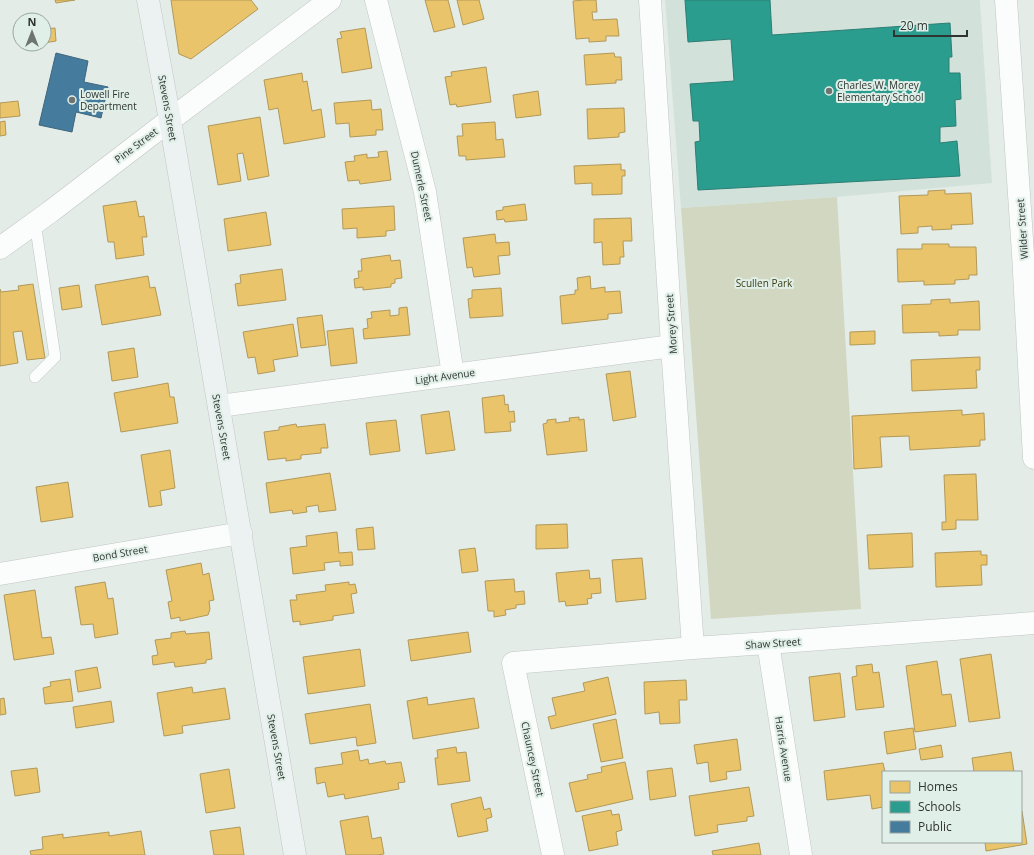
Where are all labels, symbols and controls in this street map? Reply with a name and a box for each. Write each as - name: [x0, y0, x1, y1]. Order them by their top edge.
- north arrow: [12, 12, 52, 52]
- scale bar: [894, 12, 967, 38]
- text: N: [28, 14, 36, 29]
- text: 20 m: [900, 17, 928, 34]
- street label: Stevens Street: [155, 74, 181, 142]
- place label: Charles W. Morey Elementary School: [837, 78, 923, 104]
- marker: Charles W. Morey Elementary School: [824, 86, 834, 96]
- place label: Lowell Fire Department: [80, 87, 137, 113]
- marker: Lowell Fire Department: [67, 95, 77, 105]
- street label: Pine Street: [111, 124, 161, 166]
- street label: Dumerle Street: [408, 150, 436, 223]
- street label: Wilder Street: [1013, 198, 1031, 260]
- park label: Scullen Park: [736, 276, 793, 290]
- street label: Morey Street: [662, 293, 680, 355]
- street label: Light Avenue: [414, 365, 476, 387]
- street label: Stevens Street: [209, 393, 235, 461]
- street label: Bond Street: [92, 541, 149, 565]
- street label: Shaw Street: [745, 634, 802, 652]
- street label: Stevens Street: [264, 713, 290, 781]
- street label: Harris Avenue: [772, 715, 796, 783]
- street label: Chauncey Street: [518, 720, 548, 798]
- legend: [882, 771, 1022, 843]
- text: Homes: [918, 778, 958, 795]
- text: Schools: [918, 798, 961, 815]
- text: Public: [918, 818, 952, 835]

